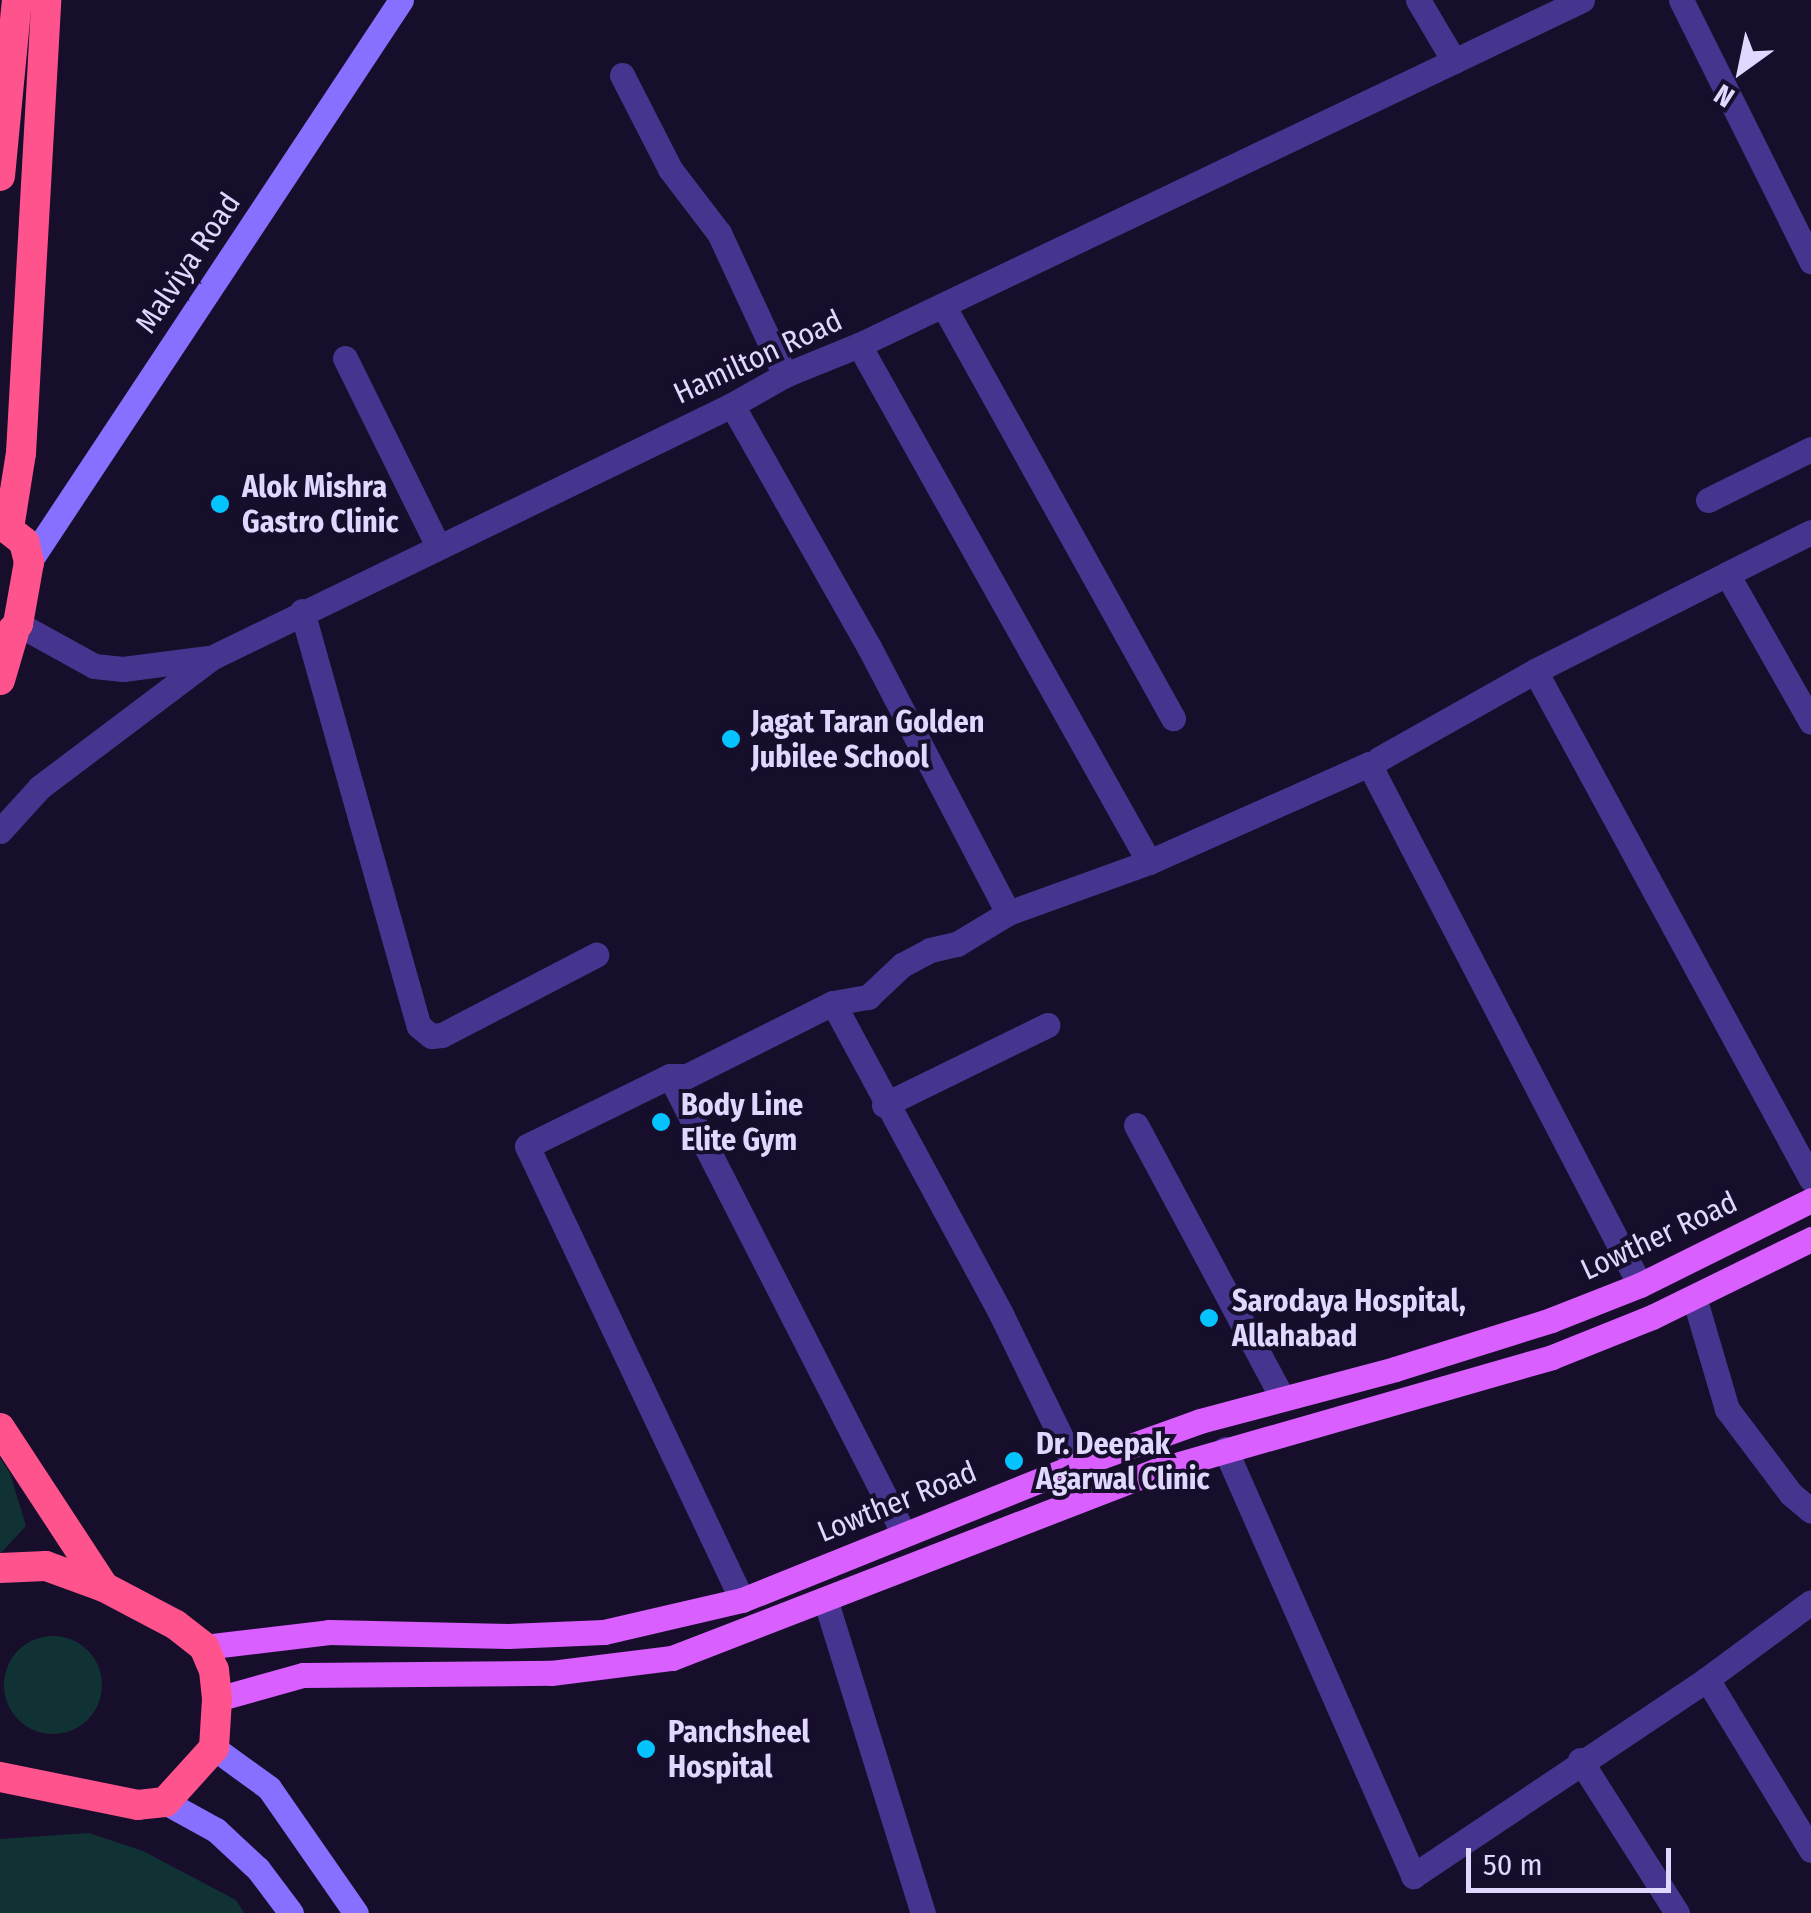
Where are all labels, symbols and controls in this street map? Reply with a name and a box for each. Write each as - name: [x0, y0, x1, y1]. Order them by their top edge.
- north arrow: [1691, 20, 1791, 120]
- text: N: [1708, 77, 1740, 114]
- street label: Malviya Road: [128, 186, 248, 340]
- street label: Hamilton Road: [668, 302, 848, 412]
- place label: Alok Mishra Gastro Clinic: [242, 469, 399, 540]
- marker: Alok Mishra Gastro Clinic: [207, 491, 233, 517]
- place label: Jagat Taran Golden Jubilee School: [751, 704, 984, 774]
- marker: Jagat Taran Golden Jubilee School: [720, 728, 742, 750]
- place label: Body Line Elite Gym: [681, 1087, 803, 1158]
- marker: Body Line Elite Gym: [650, 1111, 672, 1133]
- street label: Lowther Road: [1575, 1184, 1743, 1288]
- place label: Sarodaya Hospital, Allahabad: [1232, 1283, 1466, 1354]
- marker: Sarodaya Hospital, Allahabad: [1196, 1305, 1222, 1331]
- place label: Dr. Deepak Agarwal Clinic: [1036, 1426, 1210, 1496]
- marker: Dr. Deepak Agarwal Clinic: [1001, 1448, 1027, 1474]
- street label: Lowther Road: [812, 1454, 982, 1550]
- place label: Panchsheel Hospital: [668, 1714, 810, 1784]
- marker: Panchsheel Hospital: [633, 1736, 659, 1762]
- scale bar: [1471, 1828, 1676, 1890]
- text: 50 m: [1483, 1847, 1543, 1883]

